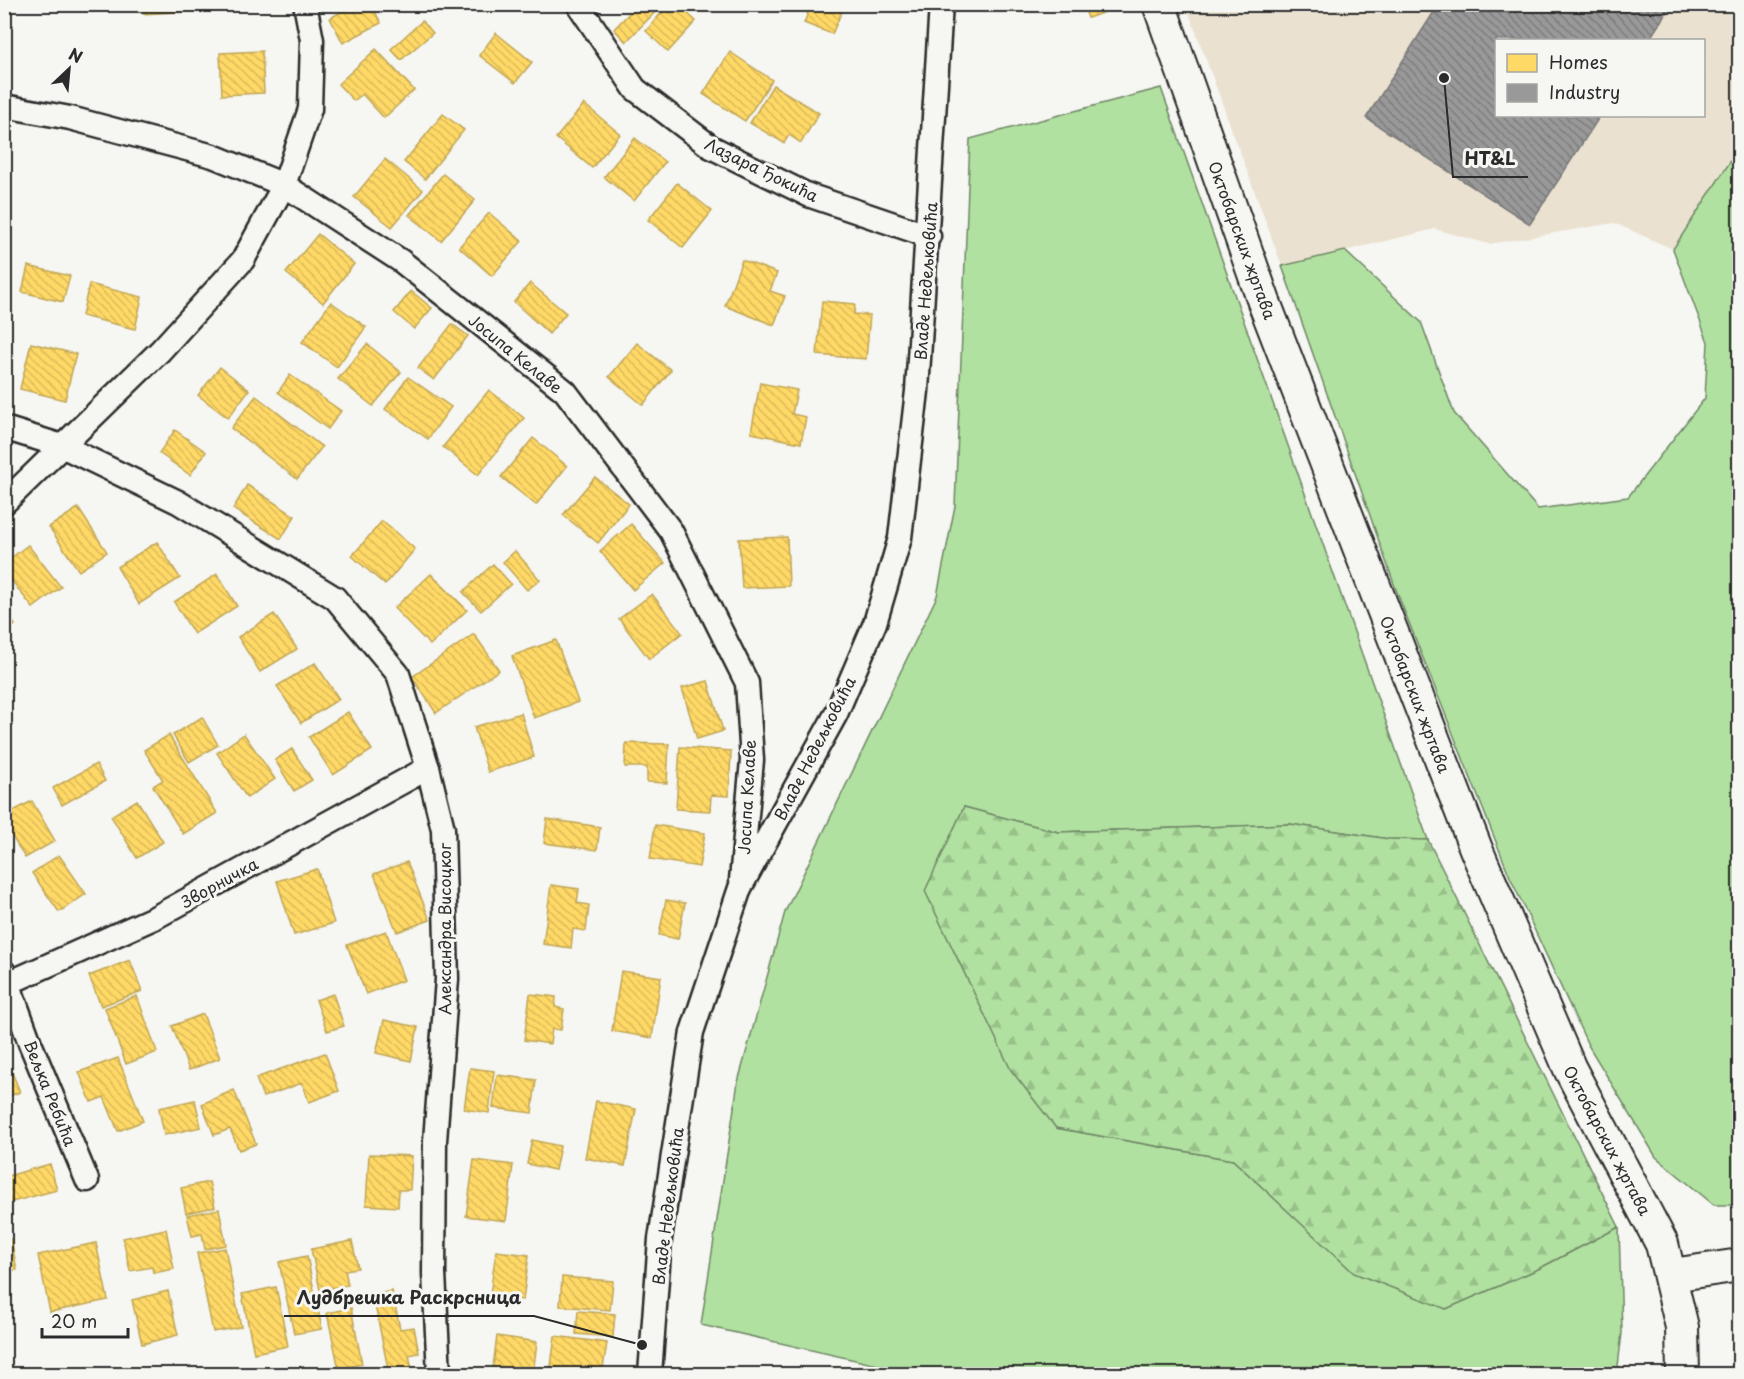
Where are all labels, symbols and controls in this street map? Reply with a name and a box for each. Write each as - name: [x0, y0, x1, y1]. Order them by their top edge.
- north arrow: [39, 39, 99, 99]
- legend: [1495, 39, 1705, 117]
- text: N: [65, 41, 87, 68]
- text: Homes: [1549, 48, 1607, 75]
- text: Industry: [1549, 78, 1620, 105]
- street label: Лазара Ђокића: [701, 131, 823, 207]
- callout: HT&L: [1453, 141, 1528, 177]
- text: HT&L: [1464, 144, 1516, 171]
- street label: Октобарских жртава: [1203, 158, 1283, 322]
- street label: Владе Недељковића: [908, 201, 942, 361]
- street label: Јосипа Келаве: [464, 308, 568, 398]
- street label: Октобарских жртава: [1375, 612, 1457, 776]
- street label: Владе Недељковића: [767, 672, 861, 824]
- street label: Јосипа Келаве: [731, 739, 761, 855]
- street label: Александра Висоцког: [432, 842, 456, 1015]
- street label: Зворничка: [175, 851, 262, 914]
- street label: Вељка Ребића: [19, 1036, 83, 1150]
- street label: Октобарских жртава: [1558, 1061, 1658, 1219]
- street label: Владе Недељковића: [645, 1126, 689, 1286]
- callout: Лудбрешка Раскрсница: [284, 1280, 534, 1316]
- text: Лудбрешка Раскрсница: [297, 1283, 522, 1310]
- scale bar: [42, 1301, 128, 1339]
- text: 20 m: [51, 1307, 97, 1334]

